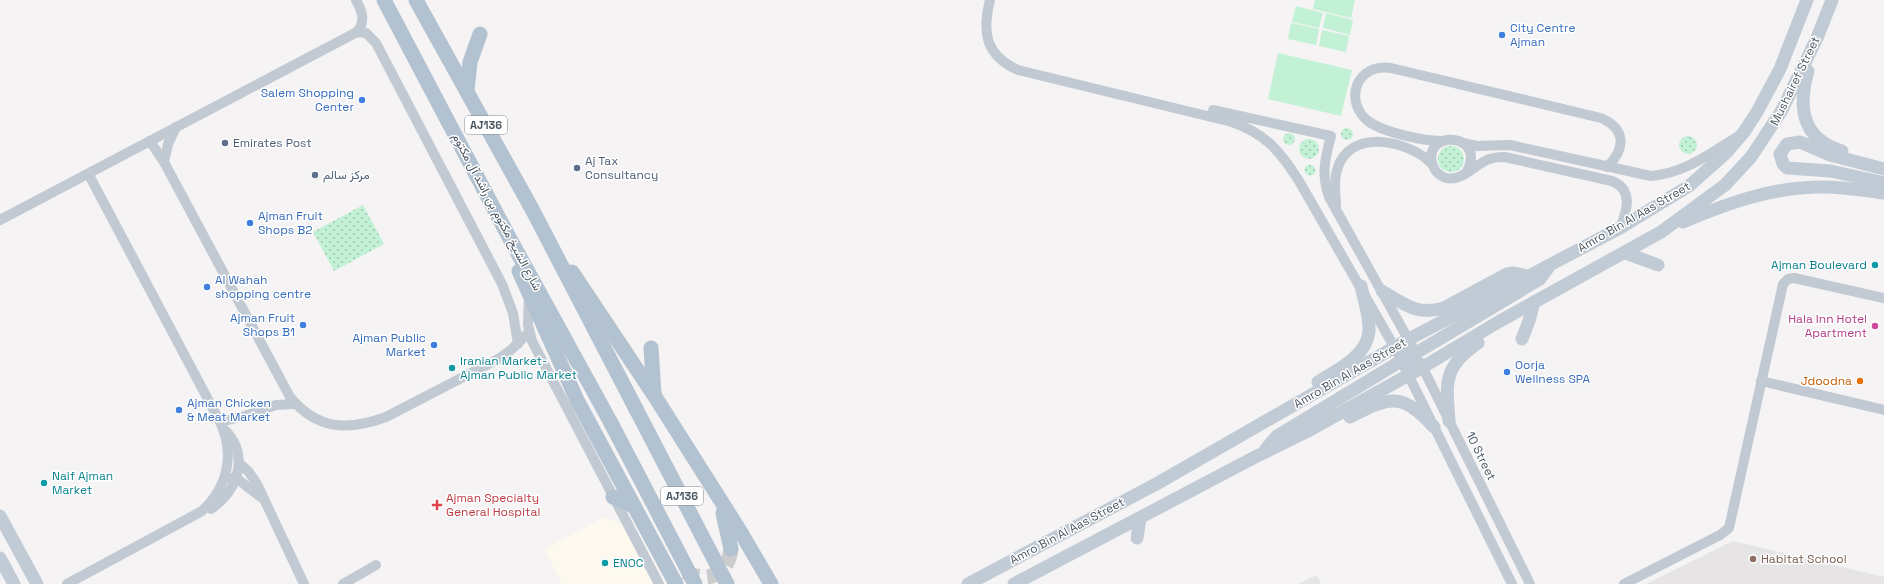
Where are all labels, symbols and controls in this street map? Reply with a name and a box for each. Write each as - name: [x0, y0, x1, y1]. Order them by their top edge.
- place label: City Centre Ajman: [1510, 20, 1576, 50]
- marker: City Centre Ajman: [1497, 30, 1507, 40]
- street label: Mushairef Street: [1766, 34, 1824, 128]
- place label: Salem Shopping Center: [261, 85, 354, 115]
- marker: Salem Shopping Center: [357, 95, 367, 105]
- road number: AJ136: [465, 116, 507, 134]
- street label: شارع الشيخ مكتوم بن راشد آل مكتوم: [448, 130, 545, 294]
- place label: Emirates Post: [233, 135, 312, 151]
- marker: Emirates Post: [220, 138, 230, 148]
- place label: Aj Tax Consultancy: [585, 153, 658, 183]
- marker: Aj Tax Consultancy: [572, 163, 582, 173]
- place label: مركز سالم: [323, 167, 370, 183]
- marker: مركز سالم: [310, 170, 320, 180]
- street label: Amro Bin Al Aas Street: [1575, 178, 1693, 256]
- place label: Ajman Fruit Shops B2: [258, 208, 323, 238]
- marker: Ajman Fruit Shops B2: [245, 218, 255, 228]
- place label: Ajman Boulevard: [1771, 257, 1867, 273]
- marker: Ajman Boulevard: [1870, 260, 1880, 270]
- place label: Al Wahah shopping centre: [215, 272, 311, 302]
- marker: Al Wahah shopping centre: [202, 282, 212, 292]
- place label: Ajman Fruit Shops B1: [230, 310, 295, 340]
- place label: Hala Inn Hotel Apartment: [1788, 311, 1867, 341]
- marker: Ajman Fruit Shops B1: [298, 320, 308, 330]
- marker: Hala Inn Hotel Apartment: [1870, 321, 1880, 331]
- place label: Ajman Public Market: [352, 330, 426, 360]
- street label: Amro Bin Al Aas Street: [1291, 334, 1409, 412]
- marker: Ajman Public Market: [429, 340, 439, 350]
- place label: Iranian Market- Ajman Public Market: [460, 353, 577, 383]
- place label: Oorja Wellness SPA: [1515, 357, 1590, 387]
- marker: Iranian Market- Ajman Public Market: [447, 363, 457, 373]
- marker: Oorja Wellness SPA: [1502, 367, 1512, 377]
- place label: Jdoodna: [1801, 373, 1852, 389]
- marker: Jdoodna: [1855, 376, 1865, 386]
- place label: Ajman Chicken & Meat Market: [187, 395, 271, 425]
- marker: Ajman Chicken & Meat Market: [174, 405, 184, 415]
- street label: 10 Street: [1462, 429, 1500, 483]
- place label: Naif Ajman Market: [52, 468, 113, 498]
- marker: Naif Ajman Market: [39, 478, 49, 488]
- road number: AJ136: [661, 487, 703, 505]
- place label: Ajman Specialty General Hospital: [446, 490, 540, 520]
- street label: Amro Bin Al Aas Street: [1007, 494, 1127, 568]
- marker: Ajman Specialty General Hospital: [431, 499, 443, 511]
- place label: Habitat School: [1761, 551, 1847, 567]
- marker: Habitat School: [1748, 554, 1758, 564]
- place label: ENOC: [613, 555, 644, 571]
- marker: ENOC: [600, 558, 610, 568]

